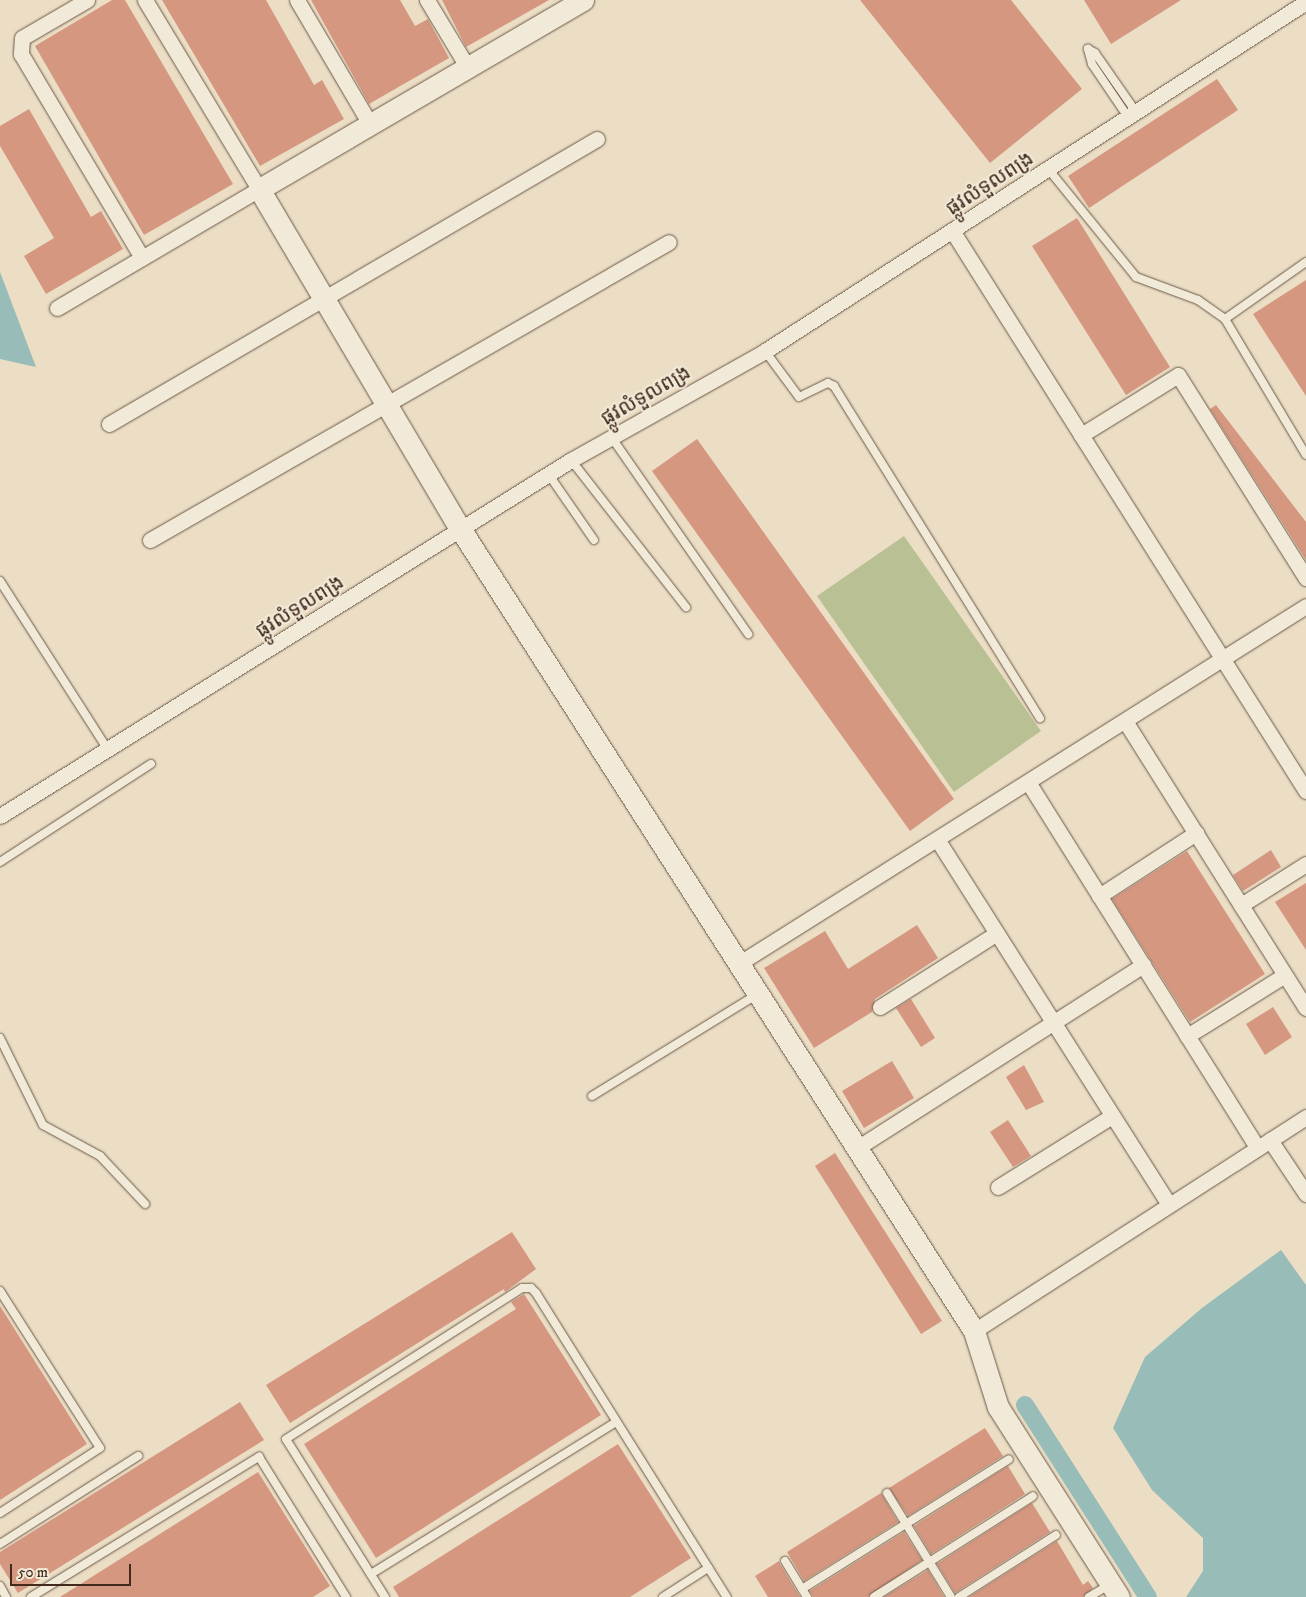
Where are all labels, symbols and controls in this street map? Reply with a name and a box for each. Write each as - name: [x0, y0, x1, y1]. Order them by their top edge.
- street label: ផ្លូវលំទួលពង្រ: [942, 147, 1038, 221]
- street label: ផ្លូវលំទួលពង្រ: [597, 361, 695, 431]
- street label: ផ្លូវលំទួលពង្រ: [251, 570, 349, 644]
- scale bar: [12, 1554, 134, 1586]
- text: 50 m: [18, 1563, 48, 1582]

